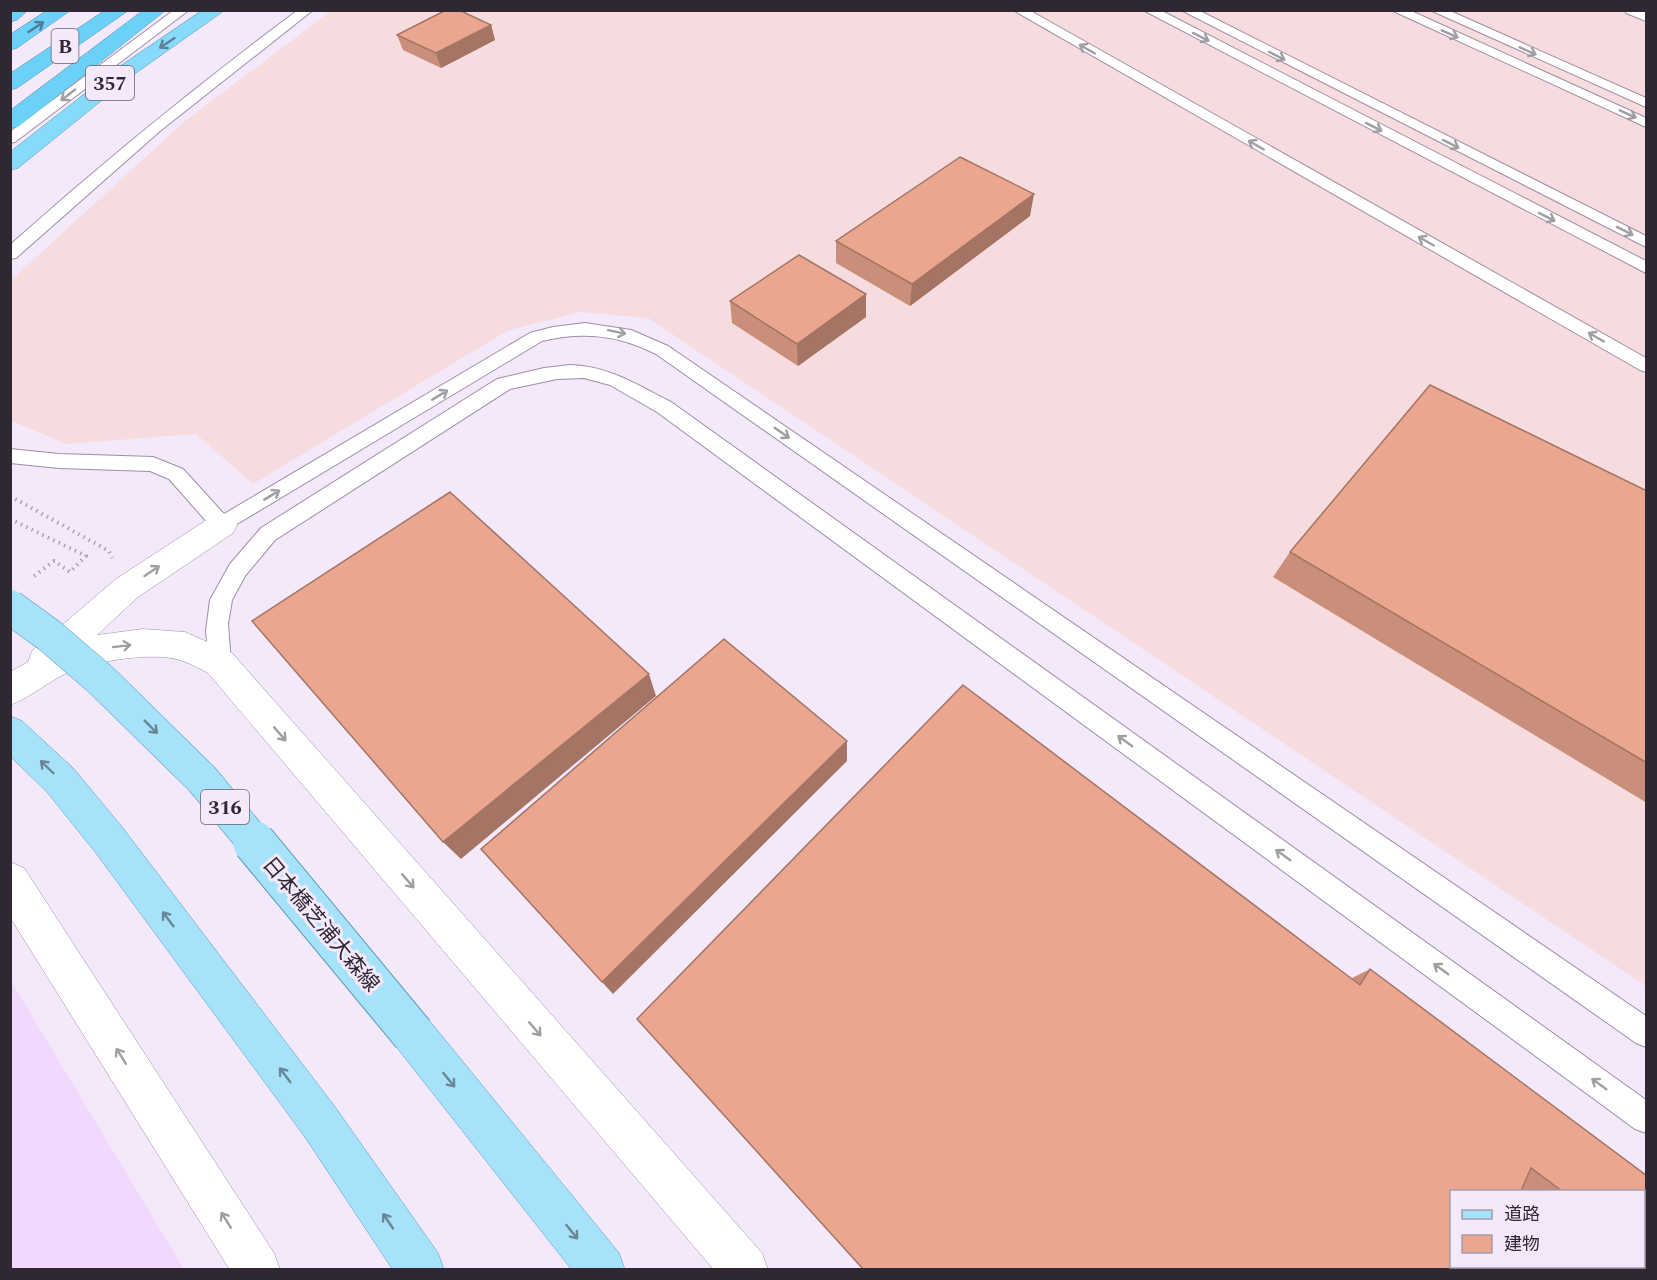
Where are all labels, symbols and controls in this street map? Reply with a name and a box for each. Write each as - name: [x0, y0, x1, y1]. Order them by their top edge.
- one-way arrow: [27, 21, 44, 33]
- road number: B: [52, 29, 78, 63]
- one-way arrow: [1441, 29, 1459, 41]
- one-way arrow: [1192, 32, 1210, 44]
- one-way arrow: [160, 37, 176, 49]
- one-way arrow: [1079, 43, 1096, 55]
- one-way arrow: [1518, 46, 1536, 57]
- one-way arrow: [1267, 50, 1285, 62]
- road number: 357: [86, 66, 134, 100]
- one-way arrow: [61, 88, 77, 101]
- one-way arrow: [1619, 110, 1637, 121]
- one-way arrow: [1365, 122, 1383, 133]
- one-way arrow: [1441, 138, 1459, 150]
- one-way arrow: [1248, 139, 1265, 151]
- one-way arrow: [1538, 212, 1556, 223]
- one-way arrow: [1615, 226, 1633, 238]
- one-way arrow: [1418, 235, 1435, 247]
- one-way arrow: [607, 327, 626, 338]
- one-way arrow: [1587, 331, 1605, 342]
- one-way arrow: [431, 389, 448, 401]
- one-way arrow: [774, 427, 790, 439]
- one-way arrow: [263, 489, 280, 501]
- one-way arrow: [143, 565, 159, 577]
- one-way arrow: [112, 640, 131, 651]
- one-way arrow: [143, 719, 158, 734]
- one-way arrow: [273, 726, 287, 741]
- one-way arrow: [1118, 735, 1134, 747]
- one-way arrow: [39, 759, 54, 774]
- road number: 316: [201, 790, 249, 824]
- one-way arrow: [1276, 849, 1292, 861]
- street label: 日本橋芝浦大森線: [254, 850, 386, 999]
- one-way arrow: [400, 873, 414, 889]
- one-way arrow: [162, 911, 175, 927]
- one-way arrow: [1434, 963, 1450, 976]
- one-way arrow: [529, 1021, 542, 1037]
- one-way arrow: [115, 1047, 128, 1064]
- one-way arrow: [279, 1067, 292, 1083]
- one-way arrow: [443, 1072, 456, 1088]
- one-way arrow: [1592, 1078, 1608, 1090]
- legend: [1450, 1190, 1645, 1268]
- text: 道路: [1504, 1201, 1540, 1228]
- one-way arrow: [219, 1212, 231, 1229]
- one-way arrow: [382, 1213, 394, 1230]
- one-way arrow: [565, 1224, 578, 1240]
- text: 建物: [1504, 1231, 1540, 1258]

